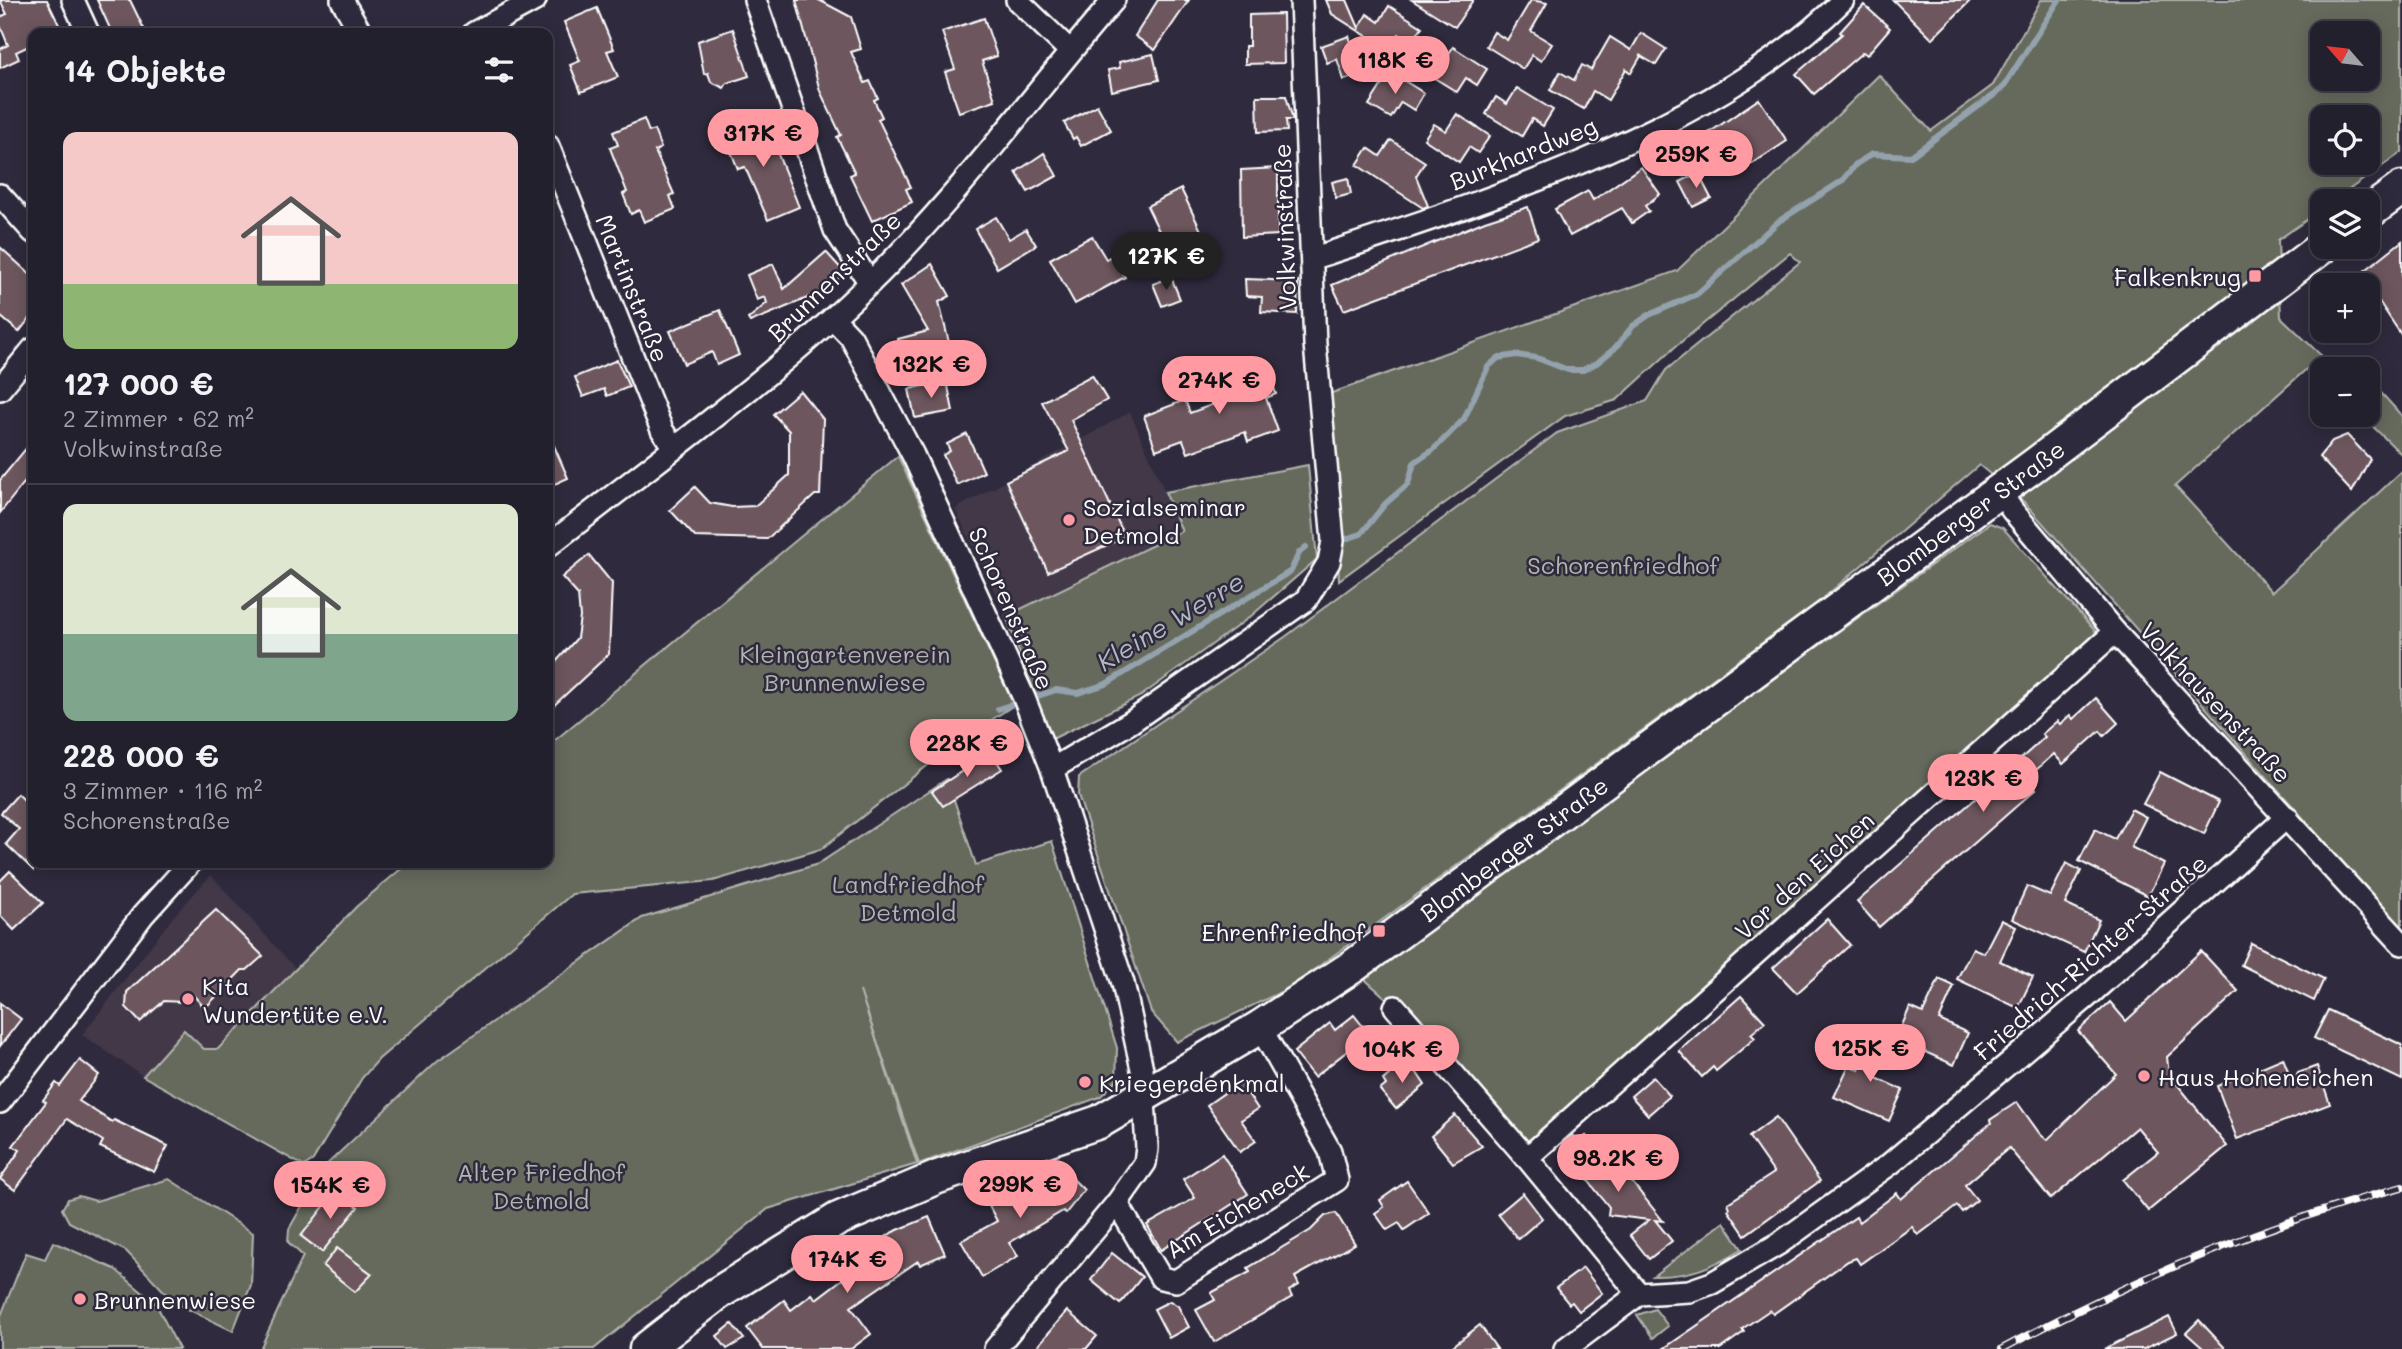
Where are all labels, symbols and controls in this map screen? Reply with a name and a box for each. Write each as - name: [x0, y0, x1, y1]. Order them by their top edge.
- north arrow: [2310, 21, 2380, 91]
- map controls: [2310, 21, 2380, 427]
- pin: 118K €: [1338, 36, 1452, 96]
- text: 118K €: [1357, 44, 1433, 74]
- text: 14 Objekte: [63, 50, 226, 90]
- icon: filters: [480, 51, 518, 89]
- button: locate: [2310, 105, 2380, 175]
- street label: Burkhardweg: [1445, 109, 1601, 197]
- pin: 317K €: [706, 110, 820, 169]
- text: 317K €: [724, 117, 802, 147]
- pin: 259K €: [1639, 130, 1753, 190]
- text: 259K €: [1655, 138, 1737, 168]
- street label: Volkwinstraße: [1266, 143, 1302, 311]
- icon: home: [228, 178, 354, 304]
- button: layers: [2310, 189, 2380, 259]
- street label: Brunnenstraße: [761, 204, 907, 348]
- street label: Martinstraße: [589, 210, 677, 366]
- pin: 127K €: [1109, 232, 1223, 292]
- text: 127K €: [1127, 240, 1205, 270]
- place label: Falkenkrug: [2114, 261, 2241, 292]
- marker: Falkenkrug: [2247, 268, 2263, 284]
- button: +: [2310, 273, 2380, 343]
- pin: 132K €: [874, 340, 988, 400]
- text: 132K €: [892, 348, 970, 378]
- pin: 274K €: [1162, 356, 1276, 416]
- button: −: [2310, 357, 2380, 427]
- text: 127 000 €: [63, 363, 214, 403]
- text: 274K €: [1178, 364, 1260, 394]
- text: 2 Zimmer · 62 m²: [63, 403, 254, 433]
- street label: Blomberger Straße: [1870, 432, 2070, 592]
- text: Volkwinstraße: [63, 433, 223, 463]
- place label: Sozialseminar Detmold: [1083, 491, 1246, 550]
- marker: Sozialseminar Detmold: [1061, 512, 1077, 528]
- street label: Schorenstraße: [962, 522, 1062, 694]
- park label: Schorenfriedhof: [1527, 549, 1719, 580]
- icon: home: [228, 550, 354, 676]
- water label: Kleine Werre: [1090, 564, 1250, 678]
- street label: Volkhausenstraße: [2133, 615, 2299, 789]
- park label: Kleingartenverein Brunnenwiese: [740, 638, 950, 697]
- pin: 228K €: [910, 720, 1024, 779]
- text: 228K €: [926, 727, 1008, 757]
- text: 228 000 €: [63, 735, 219, 775]
- pin: 123K €: [1926, 754, 2040, 814]
- text: 123K €: [1944, 762, 2022, 792]
- street label: Blomberger Straße: [1413, 769, 1614, 928]
- text: 3 Zimmer · 116 m²: [63, 775, 262, 805]
- street label: Vor den Eichen: [1728, 804, 1880, 946]
- text: Schorenstraße: [63, 805, 231, 835]
- street label: Friedrich-Richter-Straße: [1967, 847, 2213, 1067]
- park label: Landfriedhof Detmold: [832, 868, 985, 927]
- place label: Ehrenfriedhof: [1202, 916, 1366, 947]
- marker: Ehrenfriedhof: [1371, 923, 1387, 939]
- place label: Kita Wundertüte e.V.: [202, 970, 388, 1029]
- marker: Kita Wundertüte e.V.: [180, 991, 196, 1007]
- pin: 125K €: [1813, 1024, 1927, 1084]
- pin: 104K €: [1345, 1026, 1459, 1085]
- text: 125K €: [1831, 1032, 1909, 1062]
- text: 104K €: [1361, 1033, 1443, 1063]
- place label: Haus Hoheneichen: [2158, 1061, 2374, 1092]
- place label: Kriegerdenkmal: [1099, 1067, 1285, 1098]
- marker: Haus Hoheneichen: [2136, 1068, 2152, 1084]
- marker: Kriegerdenkmal: [1077, 1074, 1093, 1090]
- pin: 98.2K €: [1553, 1134, 1683, 1194]
- text: 98.2K €: [1573, 1142, 1663, 1172]
- street label: Am Eicheneck: [1160, 1155, 1314, 1265]
- park label: Alter Friedhof Detmold: [457, 1156, 626, 1215]
- pin: 299K €: [963, 1160, 1077, 1220]
- pin: 154K €: [273, 1162, 387, 1221]
- text: 299K €: [979, 1168, 1061, 1198]
- text: 154K €: [290, 1169, 370, 1199]
- pin: 174K €: [790, 1236, 904, 1295]
- text: 174K €: [807, 1243, 887, 1273]
- place label: Brunnenwiese: [94, 1284, 256, 1315]
- marker: Brunnenwiese: [72, 1291, 88, 1307]

